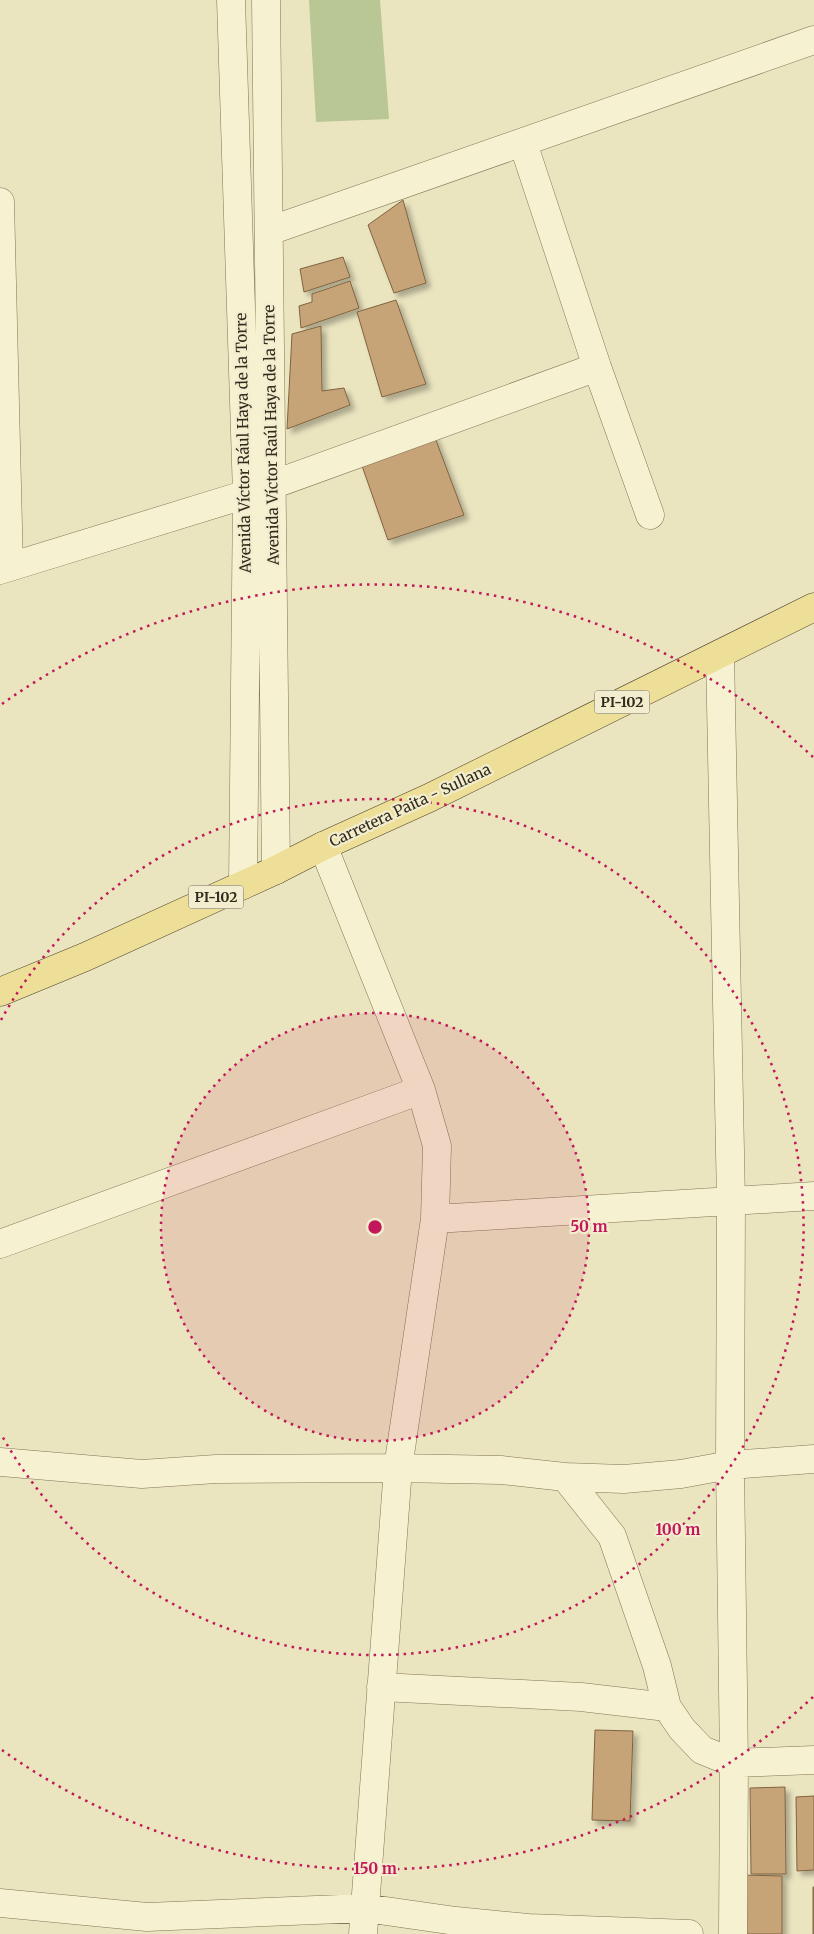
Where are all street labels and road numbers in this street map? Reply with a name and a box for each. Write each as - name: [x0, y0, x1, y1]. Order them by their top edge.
- street label: Avenida Víctor Raúl Haya de la Torre: [259, 305, 283, 566]
- street label: Avenida Víctor Rául Haya de la Torre: [231, 313, 255, 574]
- road number: PI-102: [594, 690, 650, 714]
- street label: Carretera Paita - Sullana: [326, 759, 494, 851]
- road number: PI-102: [188, 886, 244, 909]

